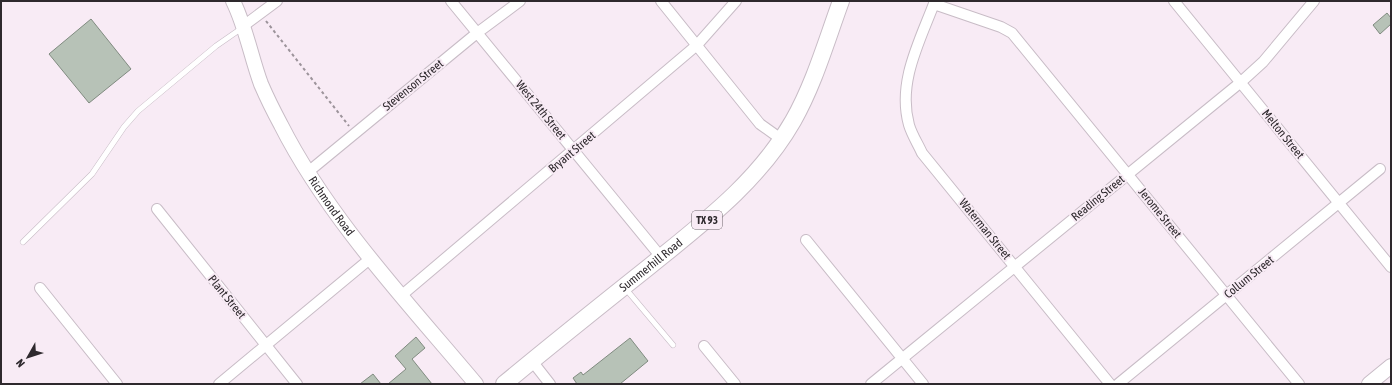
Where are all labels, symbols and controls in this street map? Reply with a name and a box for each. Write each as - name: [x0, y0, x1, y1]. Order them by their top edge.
- street label: Stevenson Street: [380, 56, 446, 114]
- street label: West 24th Street: [513, 78, 569, 143]
- street label: Melton Street: [1259, 106, 1307, 162]
- street label: Bryant Street: [546, 128, 599, 176]
- street label: Reading Street: [1069, 172, 1128, 224]
- street label: Richmond Road: [306, 174, 357, 239]
- street label: Jerome Street: [1136, 185, 1185, 241]
- street label: Waterman Street: [956, 196, 1014, 263]
- road number: TX 93: [692, 211, 722, 229]
- street label: Summerhill Road: [617, 236, 685, 295]
- street label: Collum Street: [1221, 252, 1277, 301]
- street label: Plant Street: [205, 272, 249, 322]
- north arrow: [8, 337, 48, 377]
- text: N: [14, 357, 27, 370]

